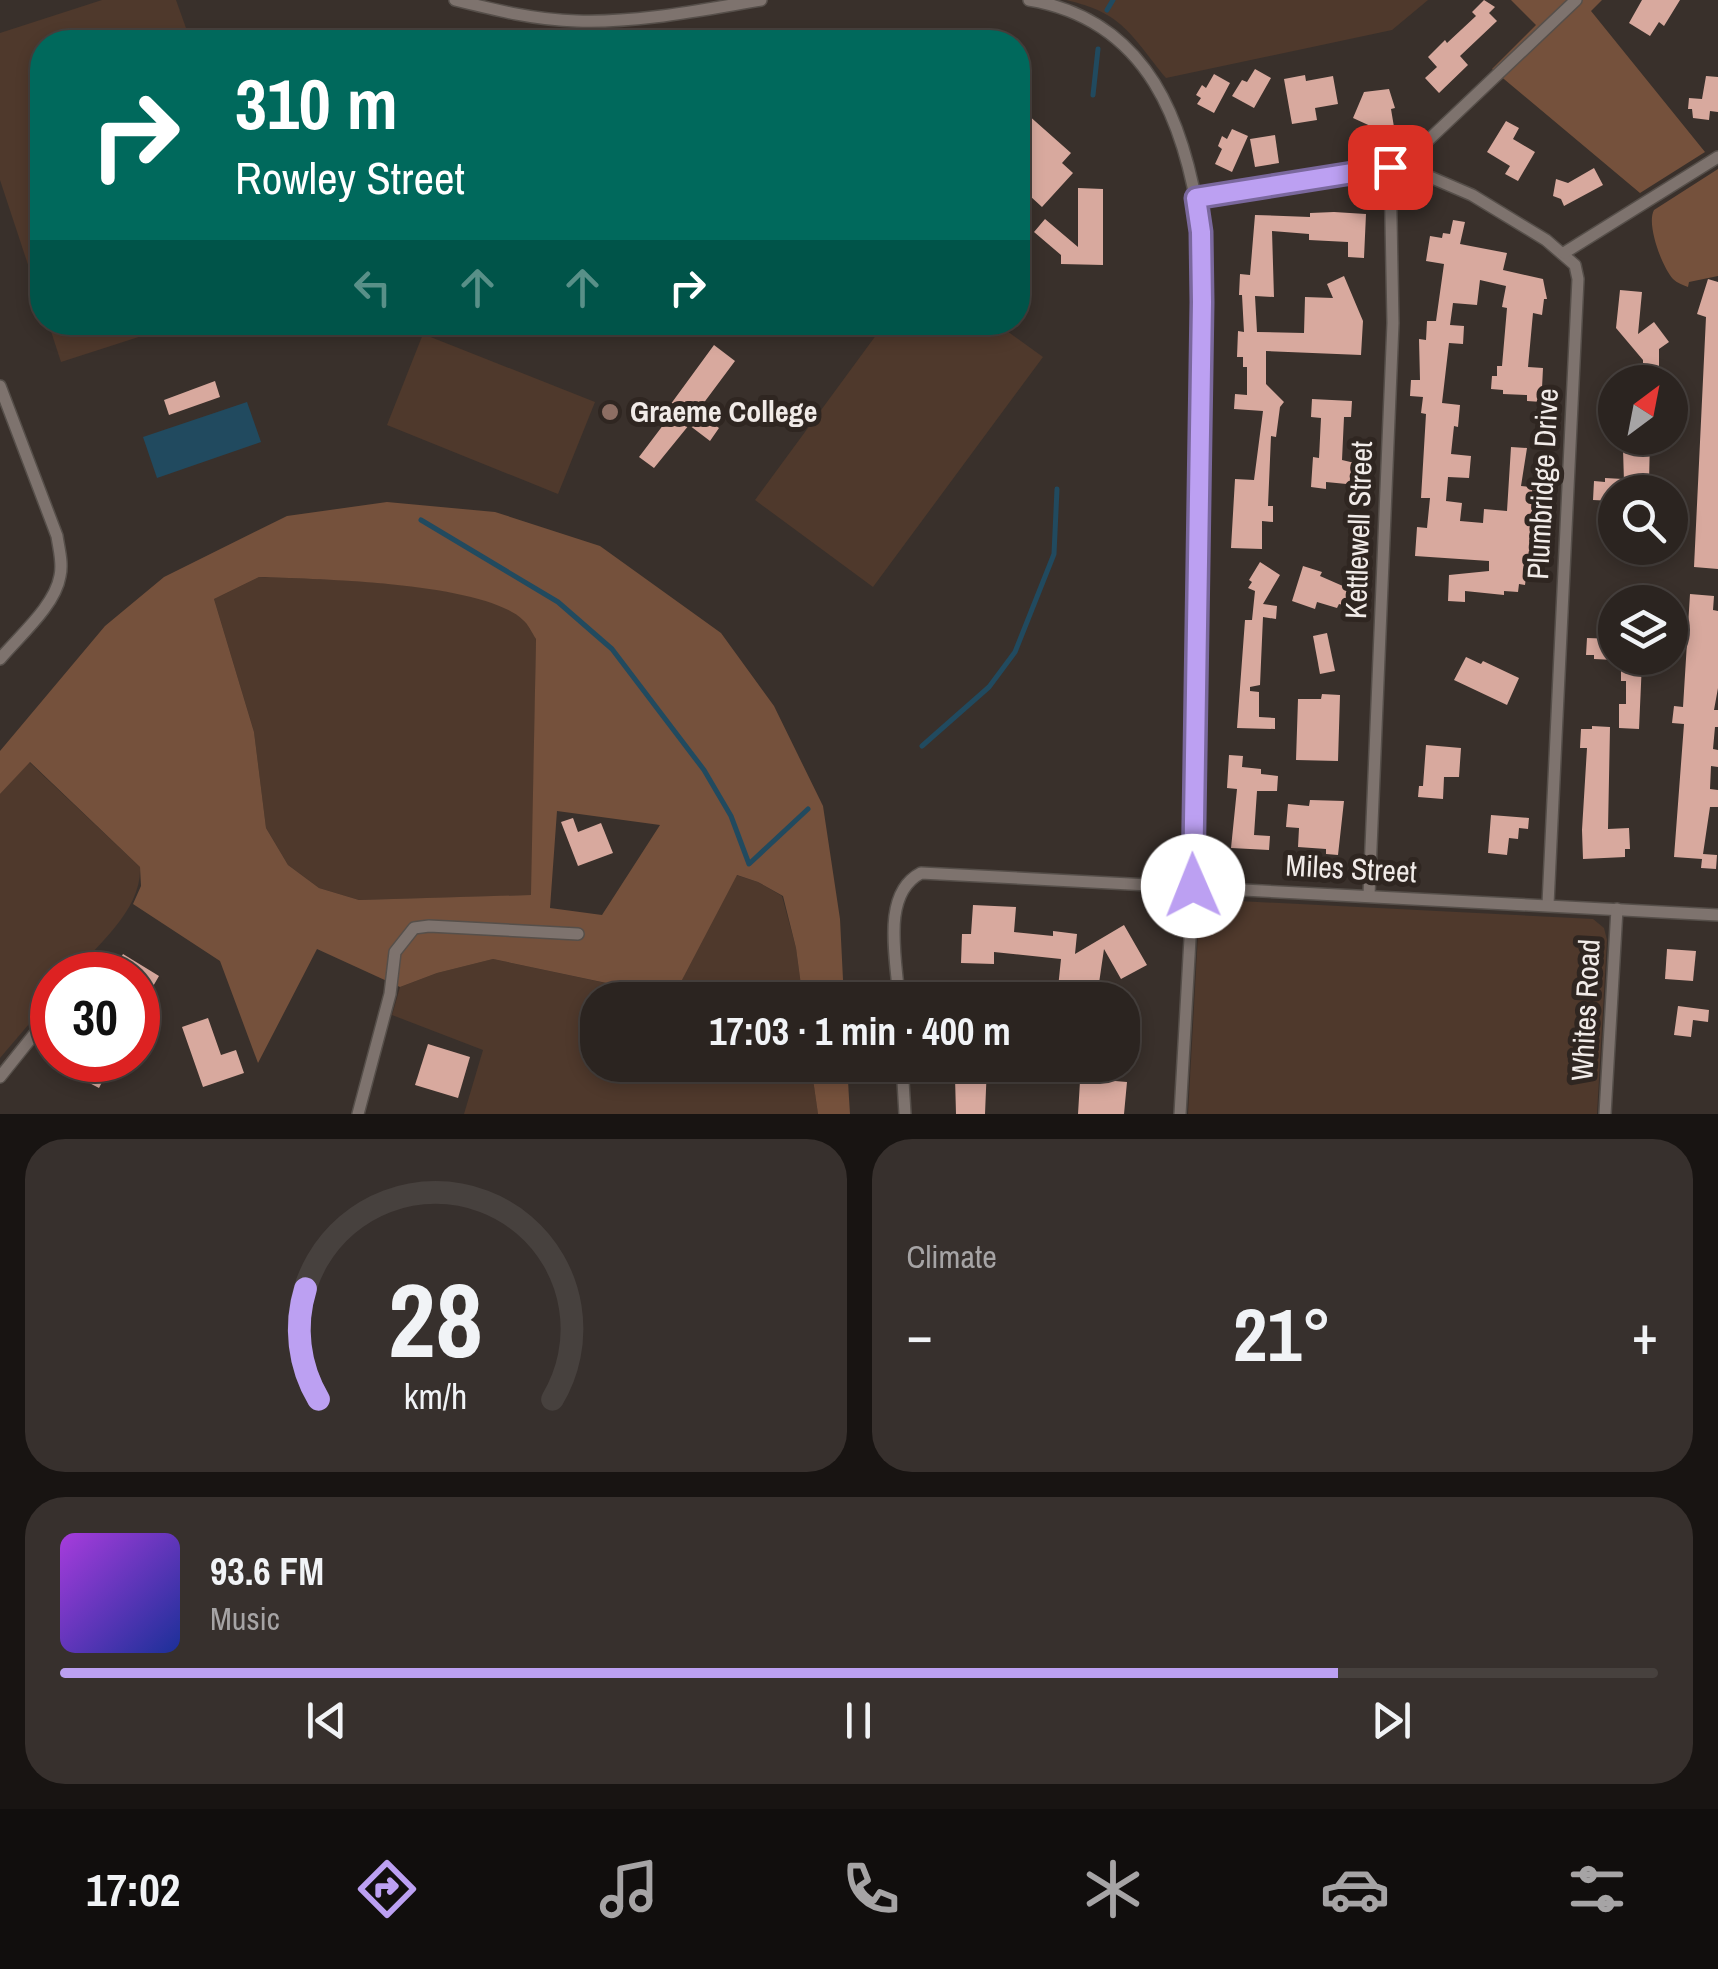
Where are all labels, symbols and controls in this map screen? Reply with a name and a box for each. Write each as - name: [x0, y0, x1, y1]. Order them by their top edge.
- text: 310 m: [235, 57, 398, 151]
- icon: right: [70, 70, 200, 200]
- pin: [1348, 125, 1433, 210]
- icon: arrive: [1363, 140, 1418, 195]
- text: Rowley Street: [235, 147, 465, 208]
- icon: left: [345, 260, 400, 315]
- icon: ahead: [450, 260, 505, 315]
- icon: ahead: [555, 260, 610, 315]
- icon: right: [660, 260, 715, 315]
- north arrow: [1598, 365, 1688, 455]
- map controls: [1598, 365, 1688, 675]
- street label: Plumbridge Drive: [1517, 387, 1567, 581]
- place label: Graeme College: [630, 391, 817, 431]
- marker: Graeme College: [599, 401, 621, 423]
- street label: Kettlewell Street: [1335, 440, 1381, 619]
- button: search: [1598, 475, 1688, 565]
- button: layers: [1598, 585, 1688, 675]
- position arrow: [1141, 834, 1245, 938]
- street label: Miles Street: [1284, 845, 1418, 891]
- street label: Whites Road: [1561, 938, 1609, 1082]
- speed limit sign: 30: [30, 952, 160, 1082]
- text: 17:03 · 1 min · 400 m: [709, 1006, 1011, 1057]
- text: Climate: [907, 1235, 997, 1278]
- text: 28: [388, 1249, 483, 1389]
- text: 21°: [1233, 1283, 1331, 1384]
- text: −: [907, 1297, 933, 1371]
- text: +: [1632, 1297, 1658, 1371]
- text: km/h: [404, 1372, 468, 1420]
- text: 93.6 FM: [210, 1546, 324, 1597]
- text: Music: [210, 1597, 280, 1640]
- icon: previous: [299, 1693, 354, 1748]
- icon: pause: [831, 1693, 886, 1748]
- icon: next: [1364, 1693, 1419, 1748]
- icon: directions: [352, 1854, 422, 1924]
- icon: music: [594, 1854, 664, 1924]
- icon: phone: [836, 1854, 906, 1924]
- icon: climate: [1078, 1854, 1148, 1924]
- icon: car: [1320, 1854, 1390, 1924]
- icon: filters: [1562, 1854, 1632, 1924]
- text: 17:02: [86, 1859, 180, 1920]

